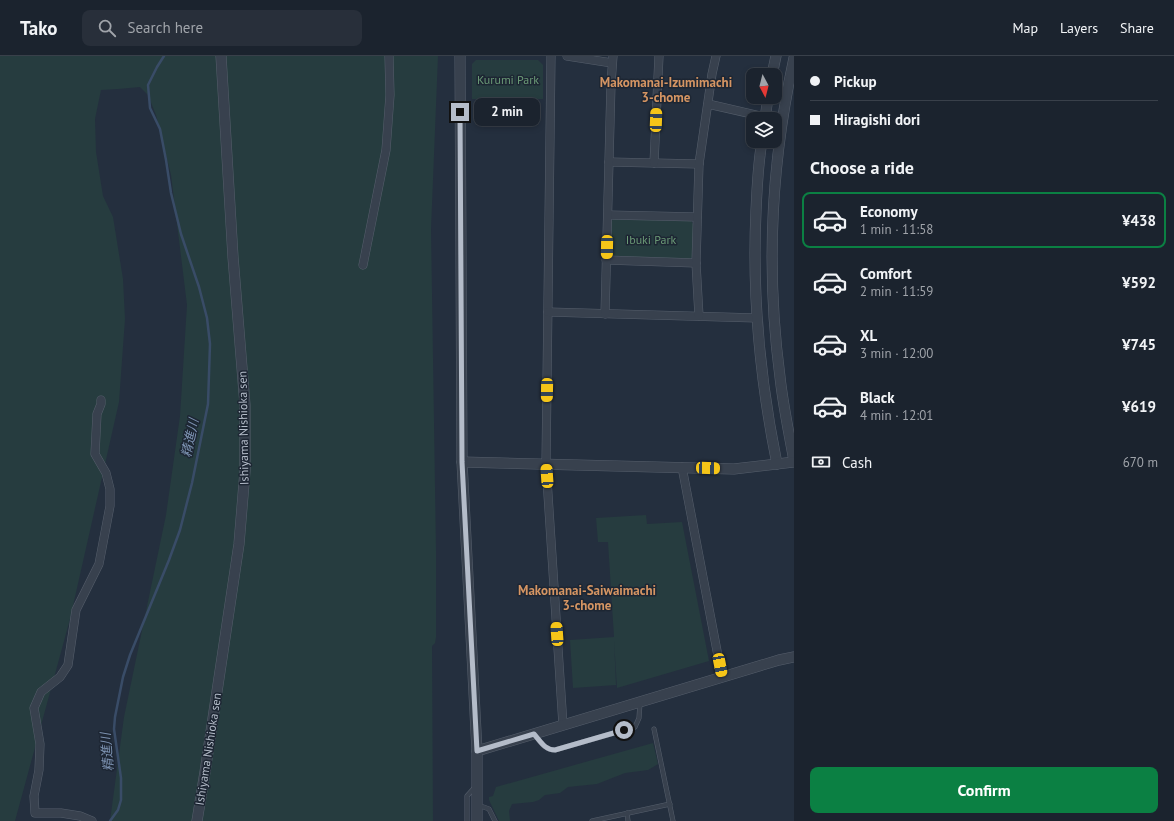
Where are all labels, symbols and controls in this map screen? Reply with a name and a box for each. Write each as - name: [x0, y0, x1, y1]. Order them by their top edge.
- search box: [82, 10, 362, 46]
- text: Tako: [20, 16, 58, 40]
- icon: search: [96, 17, 118, 39]
- text: Search here: [128, 18, 203, 37]
- text: Map: [1012, 19, 1038, 37]
- text: Layers: [1060, 19, 1098, 37]
- text: Share: [1120, 19, 1154, 37]
- north arrow: [746, 68, 782, 104]
- map controls: [746, 68, 782, 148]
- park label: Kurumi Park: [477, 72, 539, 87]
- text: Pickup: [834, 72, 877, 91]
- district label: Makomanai-Izumimachi 3-chome: [600, 74, 732, 106]
- callout: 2 min: [474, 98, 540, 126]
- route end: [451, 103, 469, 121]
- text: 2 min: [491, 103, 523, 120]
- car: [650, 108, 662, 132]
- text: Hiragishi dori: [834, 110, 920, 129]
- button: layers: [746, 112, 782, 148]
- text: Choose a ride: [810, 156, 914, 179]
- icon: car: [812, 202, 848, 238]
- text: Economy: [860, 202, 918, 221]
- text: ¥438: [1122, 211, 1156, 230]
- text: 1 min · 11:58: [860, 221, 933, 238]
- park label: Ibuki Park: [626, 232, 677, 247]
- car: [601, 235, 613, 259]
- icon: car: [812, 264, 848, 300]
- text: Comfort: [860, 264, 912, 283]
- text: ¥592: [1122, 273, 1156, 292]
- text: 2 min · 11:59: [860, 283, 933, 300]
- icon: car: [812, 326, 848, 362]
- text: XL: [860, 326, 877, 345]
- text: ¥745: [1122, 335, 1156, 354]
- text: 3 min · 12:00: [860, 345, 933, 362]
- street label: Ishiyama Nishioka sen: [235, 371, 251, 485]
- car: [541, 378, 553, 402]
- icon: car: [812, 388, 848, 424]
- text: Black: [860, 388, 895, 407]
- text: ¥619: [1122, 397, 1156, 416]
- text: 4 min · 12:01: [860, 407, 933, 424]
- water label: 精進川: [178, 415, 203, 459]
- icon: cash: [810, 451, 832, 473]
- text: Cash: [842, 453, 872, 472]
- text: 670 m: [1123, 454, 1158, 471]
- car: [696, 462, 720, 474]
- car: [540, 464, 554, 488]
- district label: Makomanai-Saiwaimachi 3-chome: [518, 582, 656, 614]
- car: [550, 622, 564, 646]
- car: [712, 652, 728, 678]
- street label: Ishiyama Nishioka sen: [192, 692, 224, 806]
- route start: [615, 721, 633, 739]
- water label: 精進川: [97, 730, 117, 772]
- button: Confirm: [810, 767, 1158, 813]

